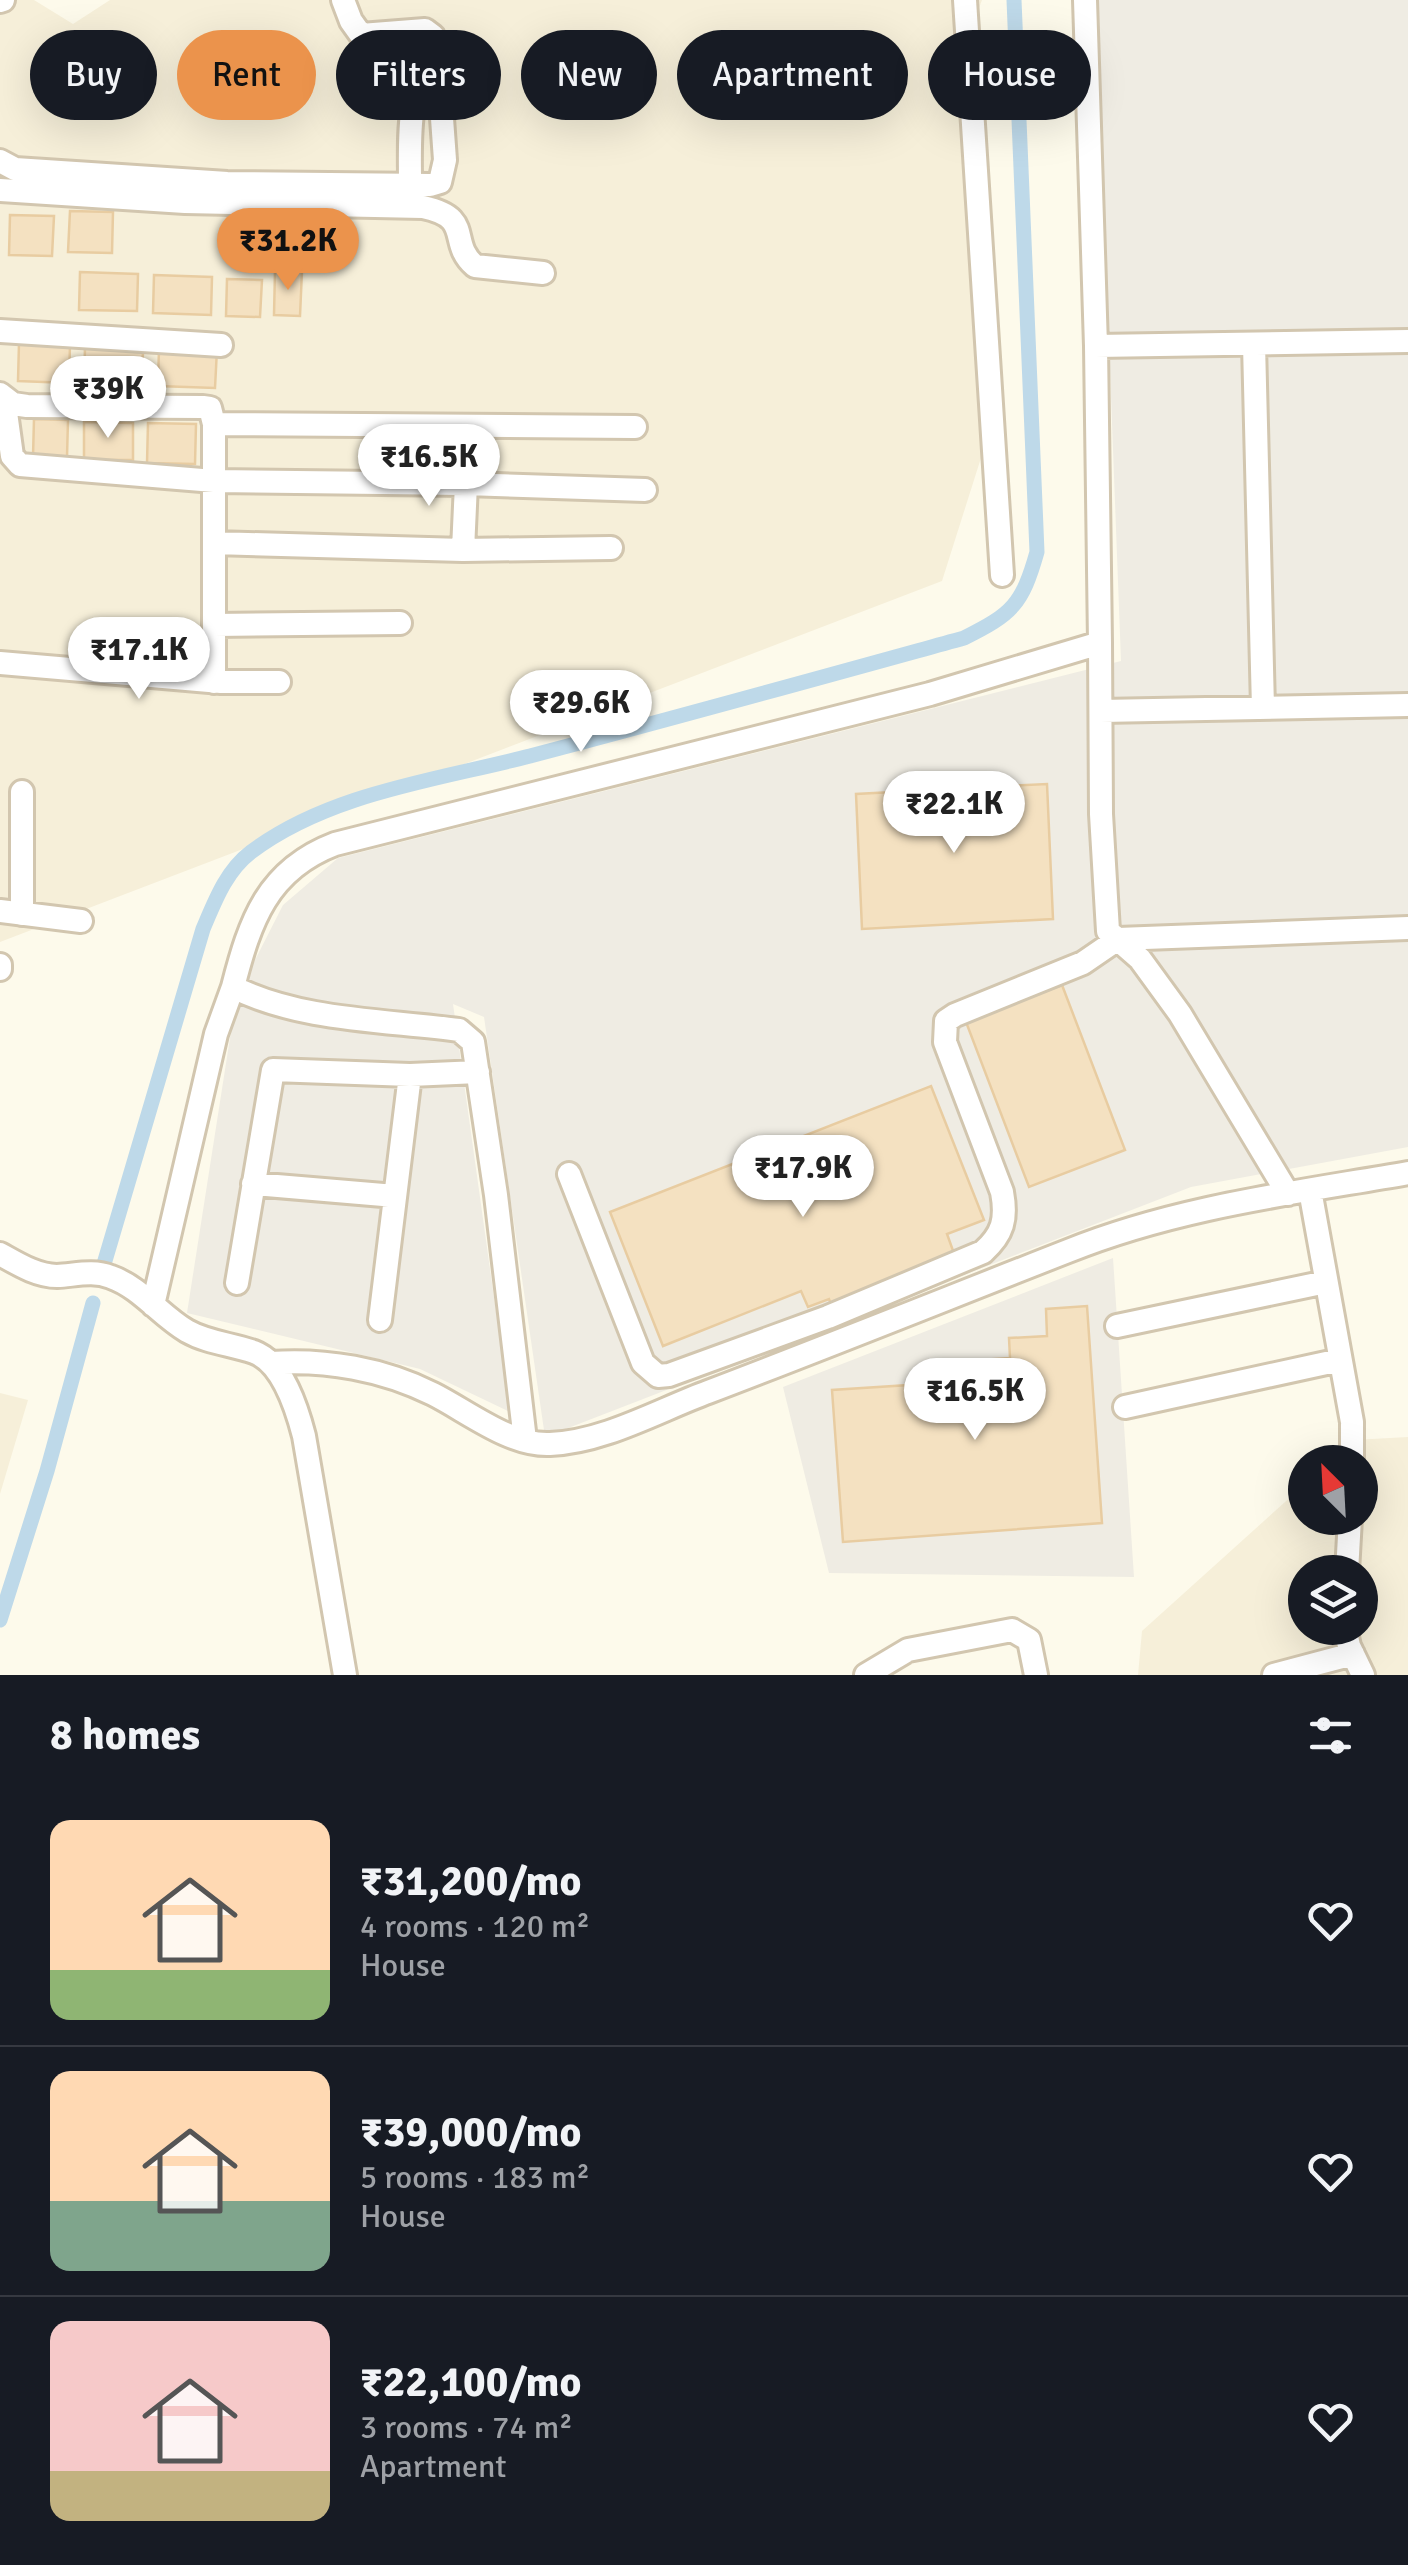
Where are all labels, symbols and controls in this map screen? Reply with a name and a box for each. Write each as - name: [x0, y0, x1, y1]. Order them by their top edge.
- chip: Buy: [30, 30, 157, 120]
- chip: Rent: [177, 30, 316, 120]
- chip: Filters: [336, 30, 501, 120]
- chip: New: [521, 30, 657, 120]
- chip: Apartment: [677, 30, 908, 120]
- chip: House: [928, 30, 1091, 120]
- pin: ₹31.2K: [207, 208, 369, 293]
- text: ₹31.2K: [239, 221, 337, 260]
- pin: ₹39K: [49, 356, 167, 441]
- text: ₹39K: [72, 369, 144, 408]
- pin: ₹16.5K: [348, 424, 510, 509]
- text: ₹16.5K: [380, 437, 478, 476]
- pin: ₹17.1K: [58, 617, 220, 702]
- text: ₹17.1K: [90, 630, 188, 669]
- pin: ₹29.6K: [500, 670, 662, 755]
- text: ₹29.6K: [532, 683, 630, 722]
- pin: ₹22.1K: [873, 771, 1035, 856]
- text: ₹22.1K: [905, 784, 1003, 823]
- pin: ₹17.9K: [722, 1135, 884, 1220]
- text: ₹17.9K: [754, 1148, 852, 1187]
- pin: ₹16.5K: [894, 1358, 1056, 1443]
- text: ₹16.5K: [926, 1371, 1024, 1410]
- north arrow: [1288, 1445, 1378, 1535]
- map controls: [1288, 1445, 1378, 1645]
- button: layers: [1288, 1555, 1378, 1645]
- icon: filters: [1303, 1708, 1358, 1763]
- text: 8 homes: [50, 1710, 200, 1761]
- text: ₹31,200/mo: [360, 1856, 581, 1907]
- icon: home: [130, 1860, 250, 1980]
- icon: heart: [1303, 1893, 1358, 1948]
- text: 4 rooms · 120 m²: [360, 1907, 590, 1946]
- text: House: [360, 1946, 446, 1985]
- text: ₹39,000/mo: [360, 2107, 581, 2158]
- icon: home: [130, 2111, 250, 2231]
- icon: heart: [1303, 2144, 1358, 2199]
- text: 5 rooms · 183 m²: [360, 2158, 590, 2197]
- text: House: [360, 2197, 446, 2236]
- text: ₹22,100/mo: [360, 2357, 581, 2408]
- icon: home: [130, 2361, 250, 2481]
- icon: heart: [1303, 2394, 1358, 2449]
- text: 3 rooms · 74 m²: [360, 2408, 573, 2447]
- text: Apartment: [360, 2447, 507, 2486]

